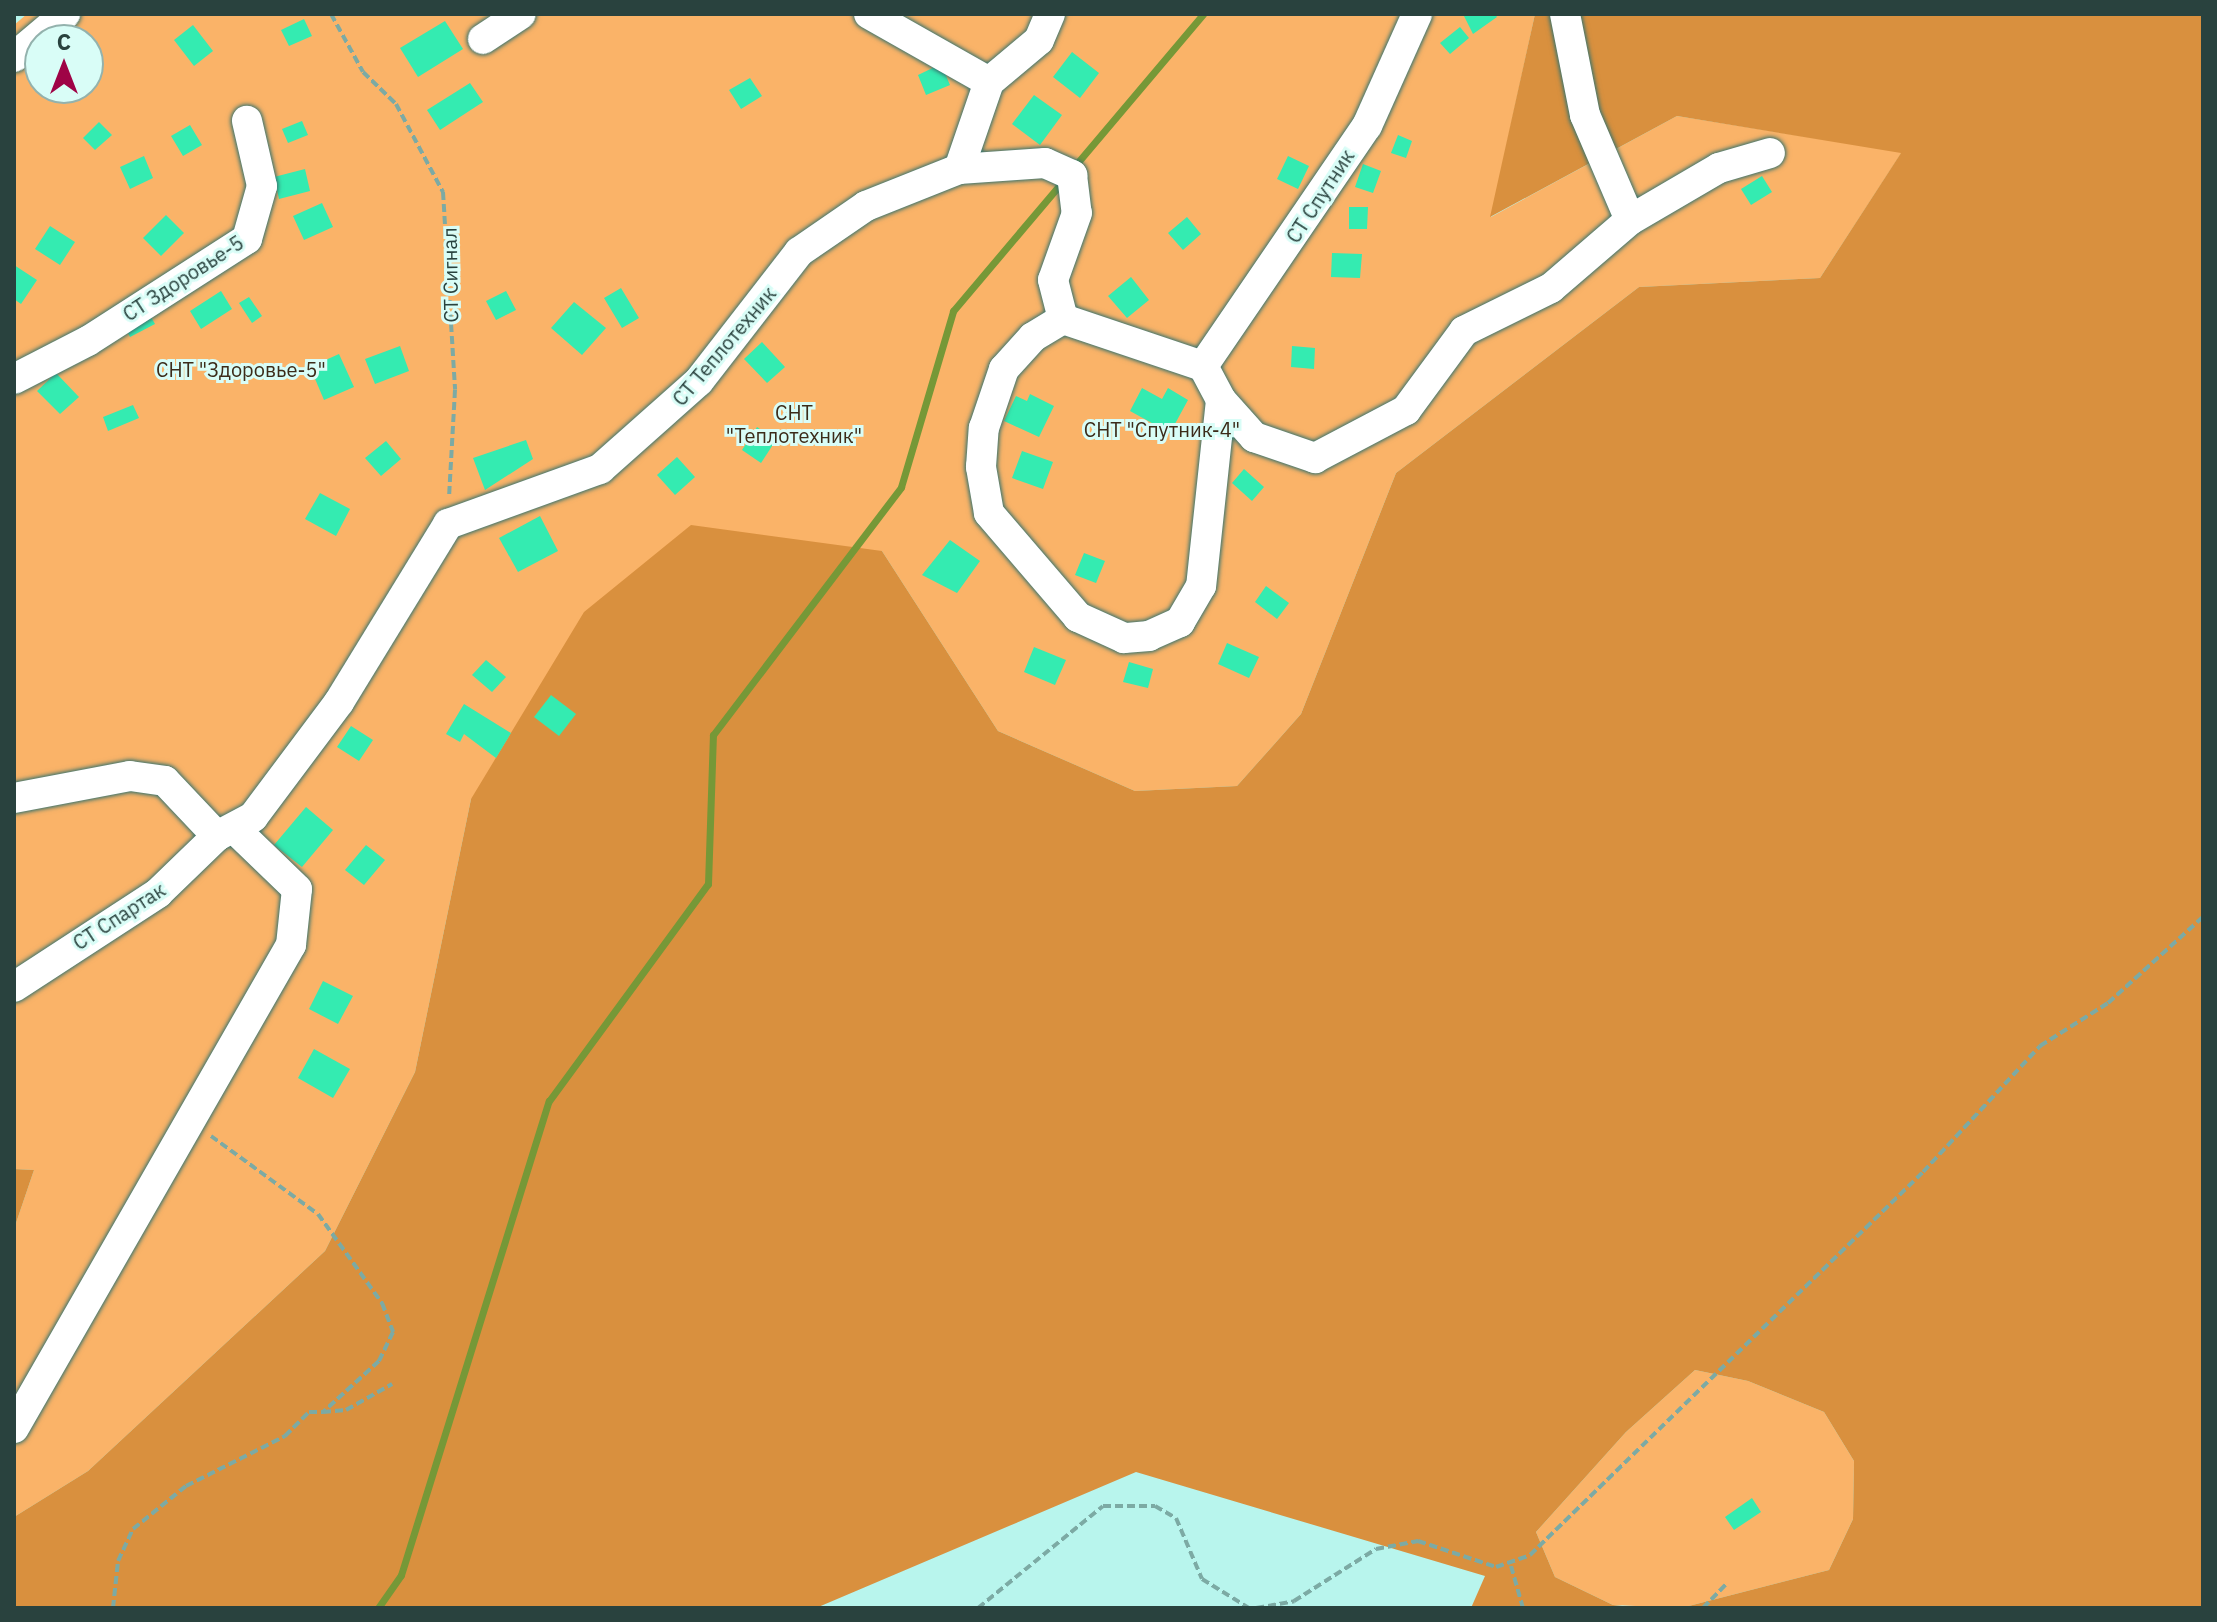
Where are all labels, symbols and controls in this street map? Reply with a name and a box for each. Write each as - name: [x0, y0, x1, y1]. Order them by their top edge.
- north arrow: [24, 24, 104, 104]
- text: С: [57, 27, 71, 56]
- street label: СТ Спутник: [1281, 145, 1359, 247]
- street label: СТ Сигнал: [437, 227, 463, 323]
- street label: СТ Здоровье-5: [118, 230, 248, 326]
- street label: СТ Теплотехник: [667, 282, 781, 410]
- park label: СНТ "Здоровье-5": [156, 357, 326, 381]
- park label: СНТ "Теплотехник": [726, 400, 862, 447]
- park label: СНТ "Спутник-4": [1084, 417, 1240, 441]
- street label: СТ Спартак: [68, 877, 170, 955]

